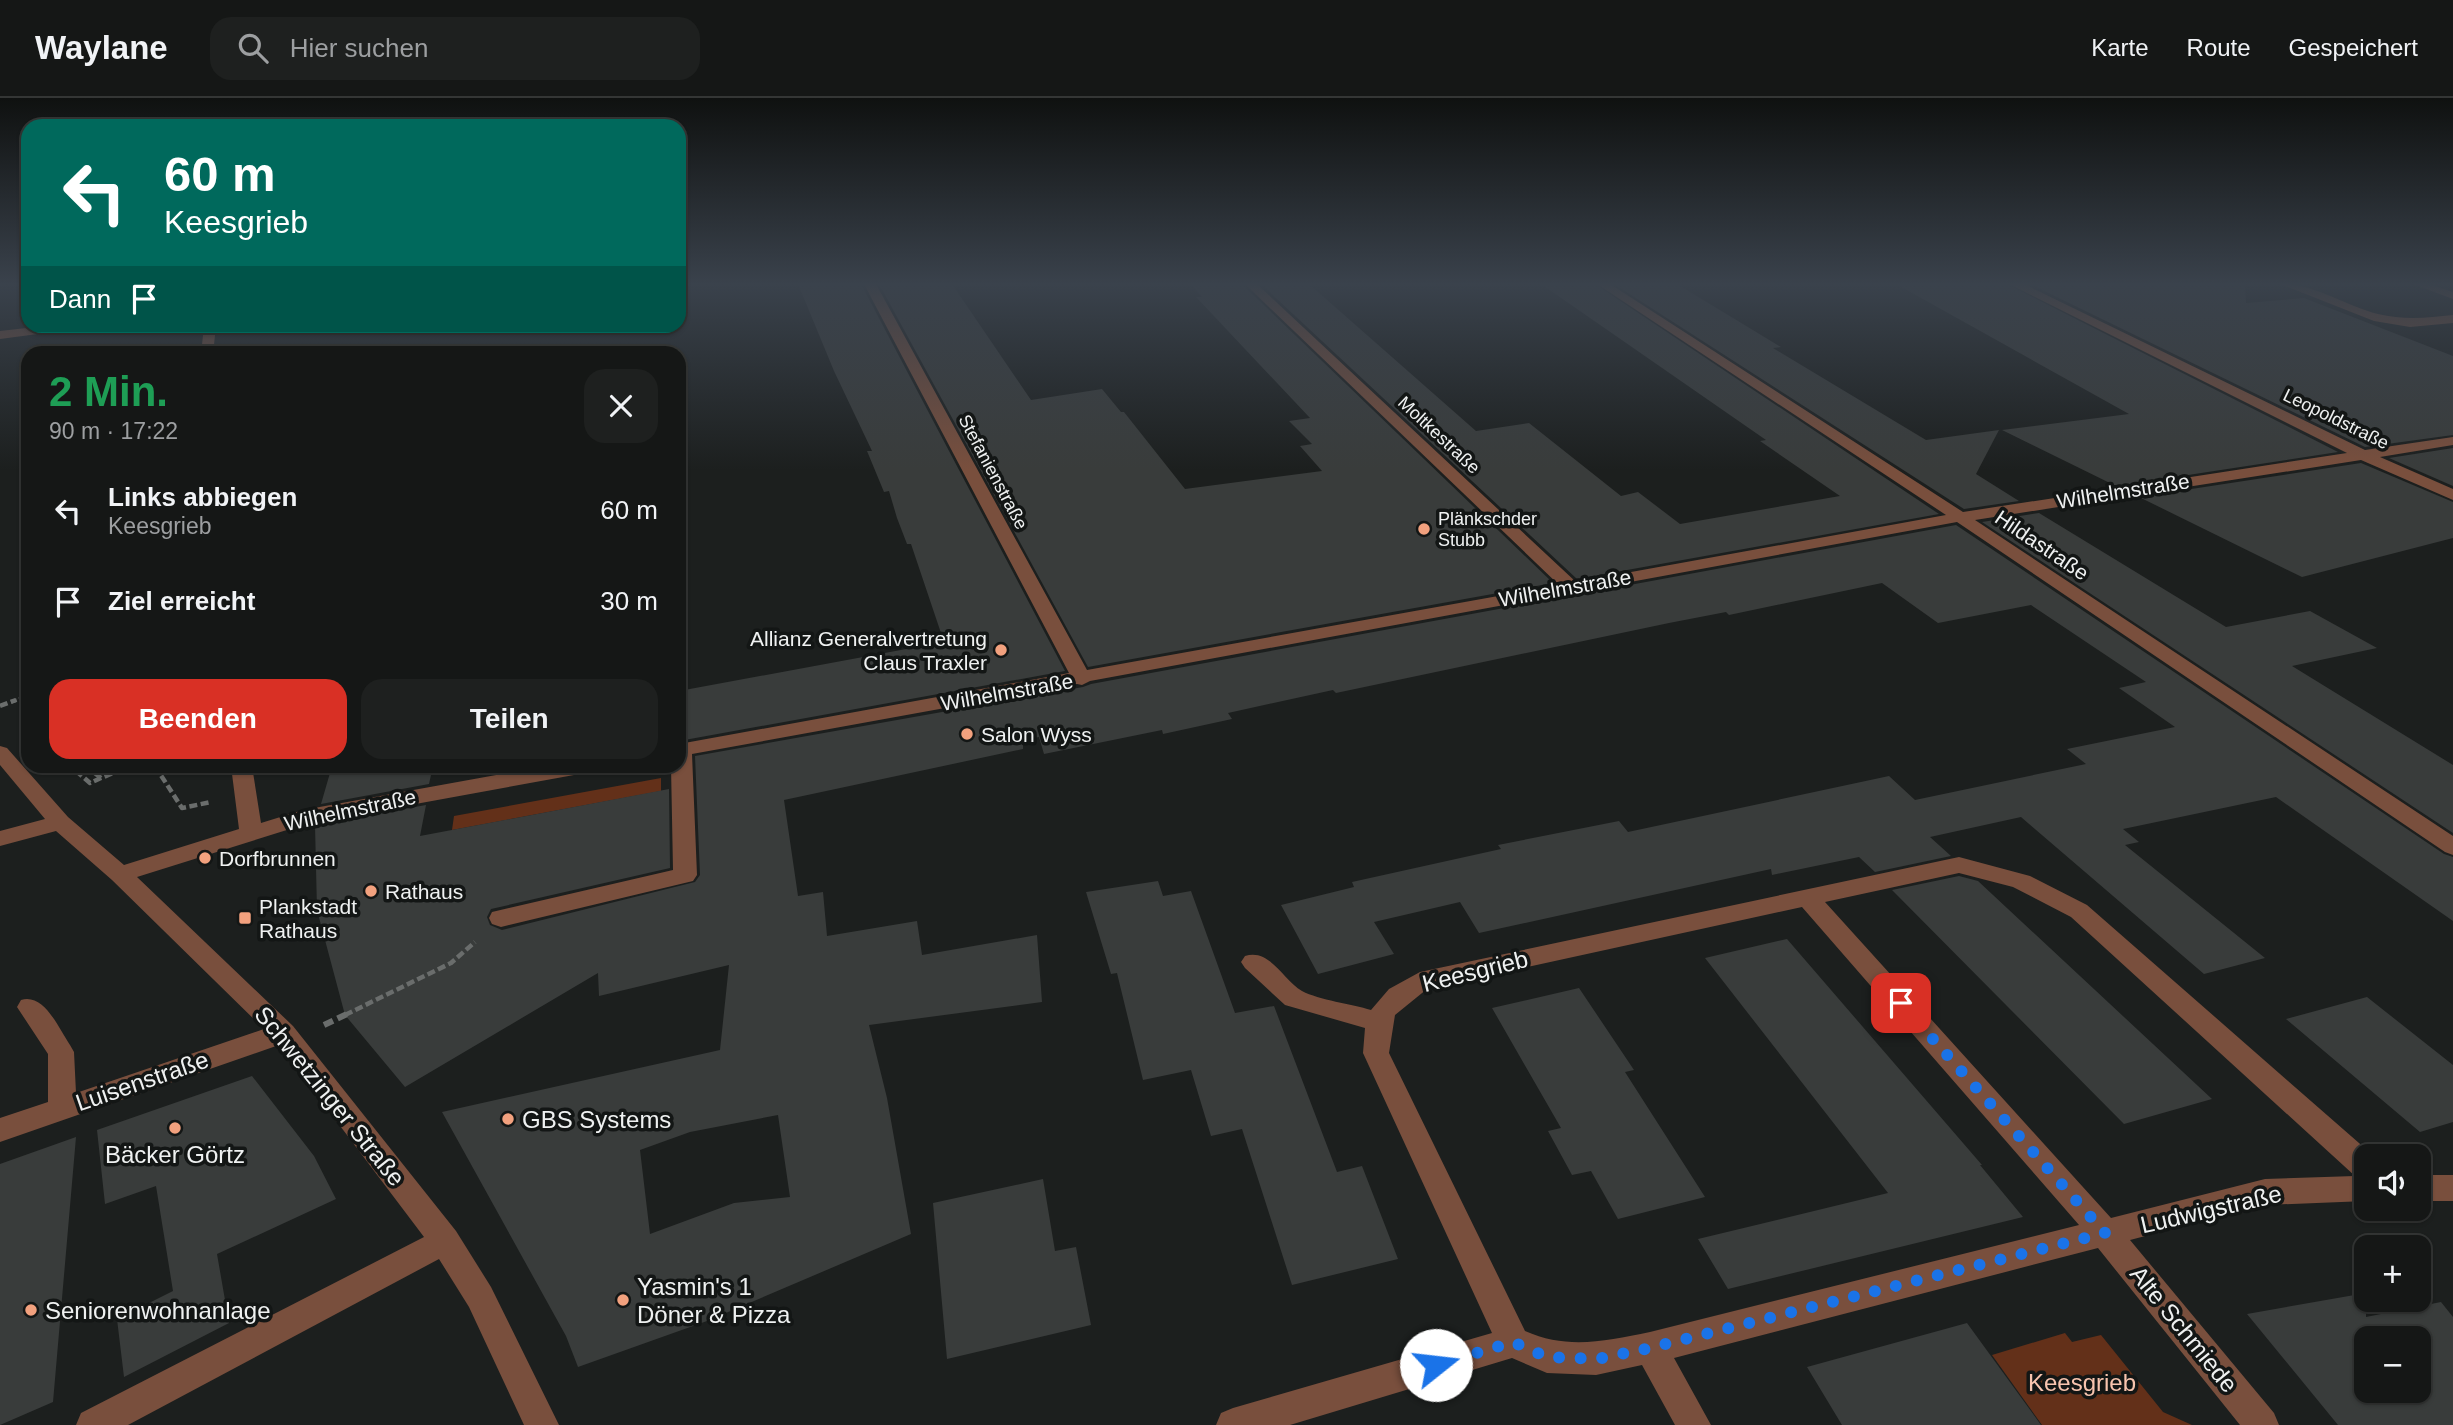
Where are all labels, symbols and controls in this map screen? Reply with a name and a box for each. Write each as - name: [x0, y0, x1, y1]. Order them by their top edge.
- search box: [210, 17, 700, 80]
- text: Waylane: [35, 29, 168, 66]
- icon: search: [234, 29, 272, 67]
- text: Hier suchen: [290, 33, 428, 63]
- text: Karte: [2091, 34, 2149, 61]
- text: Route: [2187, 34, 2251, 61]
- text: Gespeichert: [2289, 34, 2418, 61]
- icon: left: [49, 147, 140, 238]
- text: 60 m: [164, 147, 276, 201]
- text: Keesgrieb: [164, 204, 308, 240]
- icon: arrive: [125, 280, 163, 318]
- text: Dann: [49, 284, 111, 314]
- text: 2 Min.: [49, 368, 168, 415]
- button: close: [584, 369, 658, 443]
- street label: Leopoldstraße: [2280, 385, 2392, 453]
- street label: Moltkestraße: [1394, 392, 1484, 478]
- street label: Stefanienstraße: [954, 411, 1032, 533]
- text: 90 m · 17:22: [49, 418, 178, 444]
- street label: Wilhelmstraße: [2055, 469, 2191, 513]
- text: Links abbiegen: [108, 482, 297, 512]
- icon: left: [49, 492, 87, 530]
- text: 60 m: [600, 495, 658, 525]
- street label: Hildastraße: [1991, 505, 2093, 585]
- place label: Plänkschder Stubb: [1438, 509, 1537, 550]
- text: Keesgrieb: [108, 513, 212, 539]
- marker: Plänkschder Stubb: [1416, 521, 1432, 537]
- street label: Wilhelmstraße: [1497, 565, 1633, 611]
- icon: arrive: [49, 583, 87, 621]
- text: Ziel erreicht: [108, 586, 255, 616]
- text: 30 m: [600, 586, 658, 616]
- place label: Allianz Generalvertretung Claus Traxler: [750, 627, 987, 674]
- marker: Allianz Generalvertretung Claus Traxler: [993, 642, 1009, 658]
- street label: Wilhelmstraße: [939, 669, 1075, 715]
- button: Beenden: [49, 679, 347, 759]
- button: Teilen: [361, 679, 658, 759]
- place label: Salon Wyss: [981, 723, 1092, 746]
- marker: Salon Wyss: [959, 726, 975, 742]
- street label: Wilhelmstraße: [282, 785, 418, 835]
- place label: Dorfbrunnen: [219, 847, 336, 870]
- marker: Dorfbrunnen: [197, 850, 213, 866]
- place label: Rathaus: [385, 880, 463, 903]
- marker: Rathaus: [363, 883, 379, 899]
- place label: Plankstadt Rathaus: [259, 895, 357, 942]
- marker: Plankstadt Rathaus: [237, 910, 253, 926]
- street label: Keesgrieb: [1419, 945, 1531, 997]
- pin: [1871, 973, 1931, 1033]
- icon: arrive: [1882, 984, 1920, 1022]
- street label: Schwetzinger Straße: [249, 1001, 411, 1191]
- street label: Luisenstraße: [72, 1046, 212, 1116]
- place label: GBS Systems: [522, 1106, 671, 1133]
- marker: GBS Systems: [500, 1111, 516, 1127]
- marker: Bäcker Görtz: [167, 1120, 183, 1136]
- place label: Bäcker Görtz: [105, 1141, 245, 1168]
- map controls: [2354, 1144, 2431, 1403]
- button: sound: [2354, 1144, 2431, 1221]
- street label: Ludwigstraße: [2138, 1180, 2284, 1238]
- button: +: [2354, 1235, 2431, 1312]
- street label: Alte Schmiede: [2125, 1260, 2243, 1398]
- place label: Yasmin's 1 Döner & Pizza: [637, 1273, 791, 1328]
- marker: Yasmin's 1 Döner & Pizza: [615, 1292, 631, 1308]
- place label: Seniorenwohnanlage: [45, 1297, 271, 1324]
- marker: Seniorenwohnanlage: [23, 1302, 39, 1318]
- button: −: [2354, 1326, 2431, 1403]
- position arrow: [1399, 1328, 1473, 1402]
- park label: Keesgrieb: [2028, 1369, 2136, 1396]

